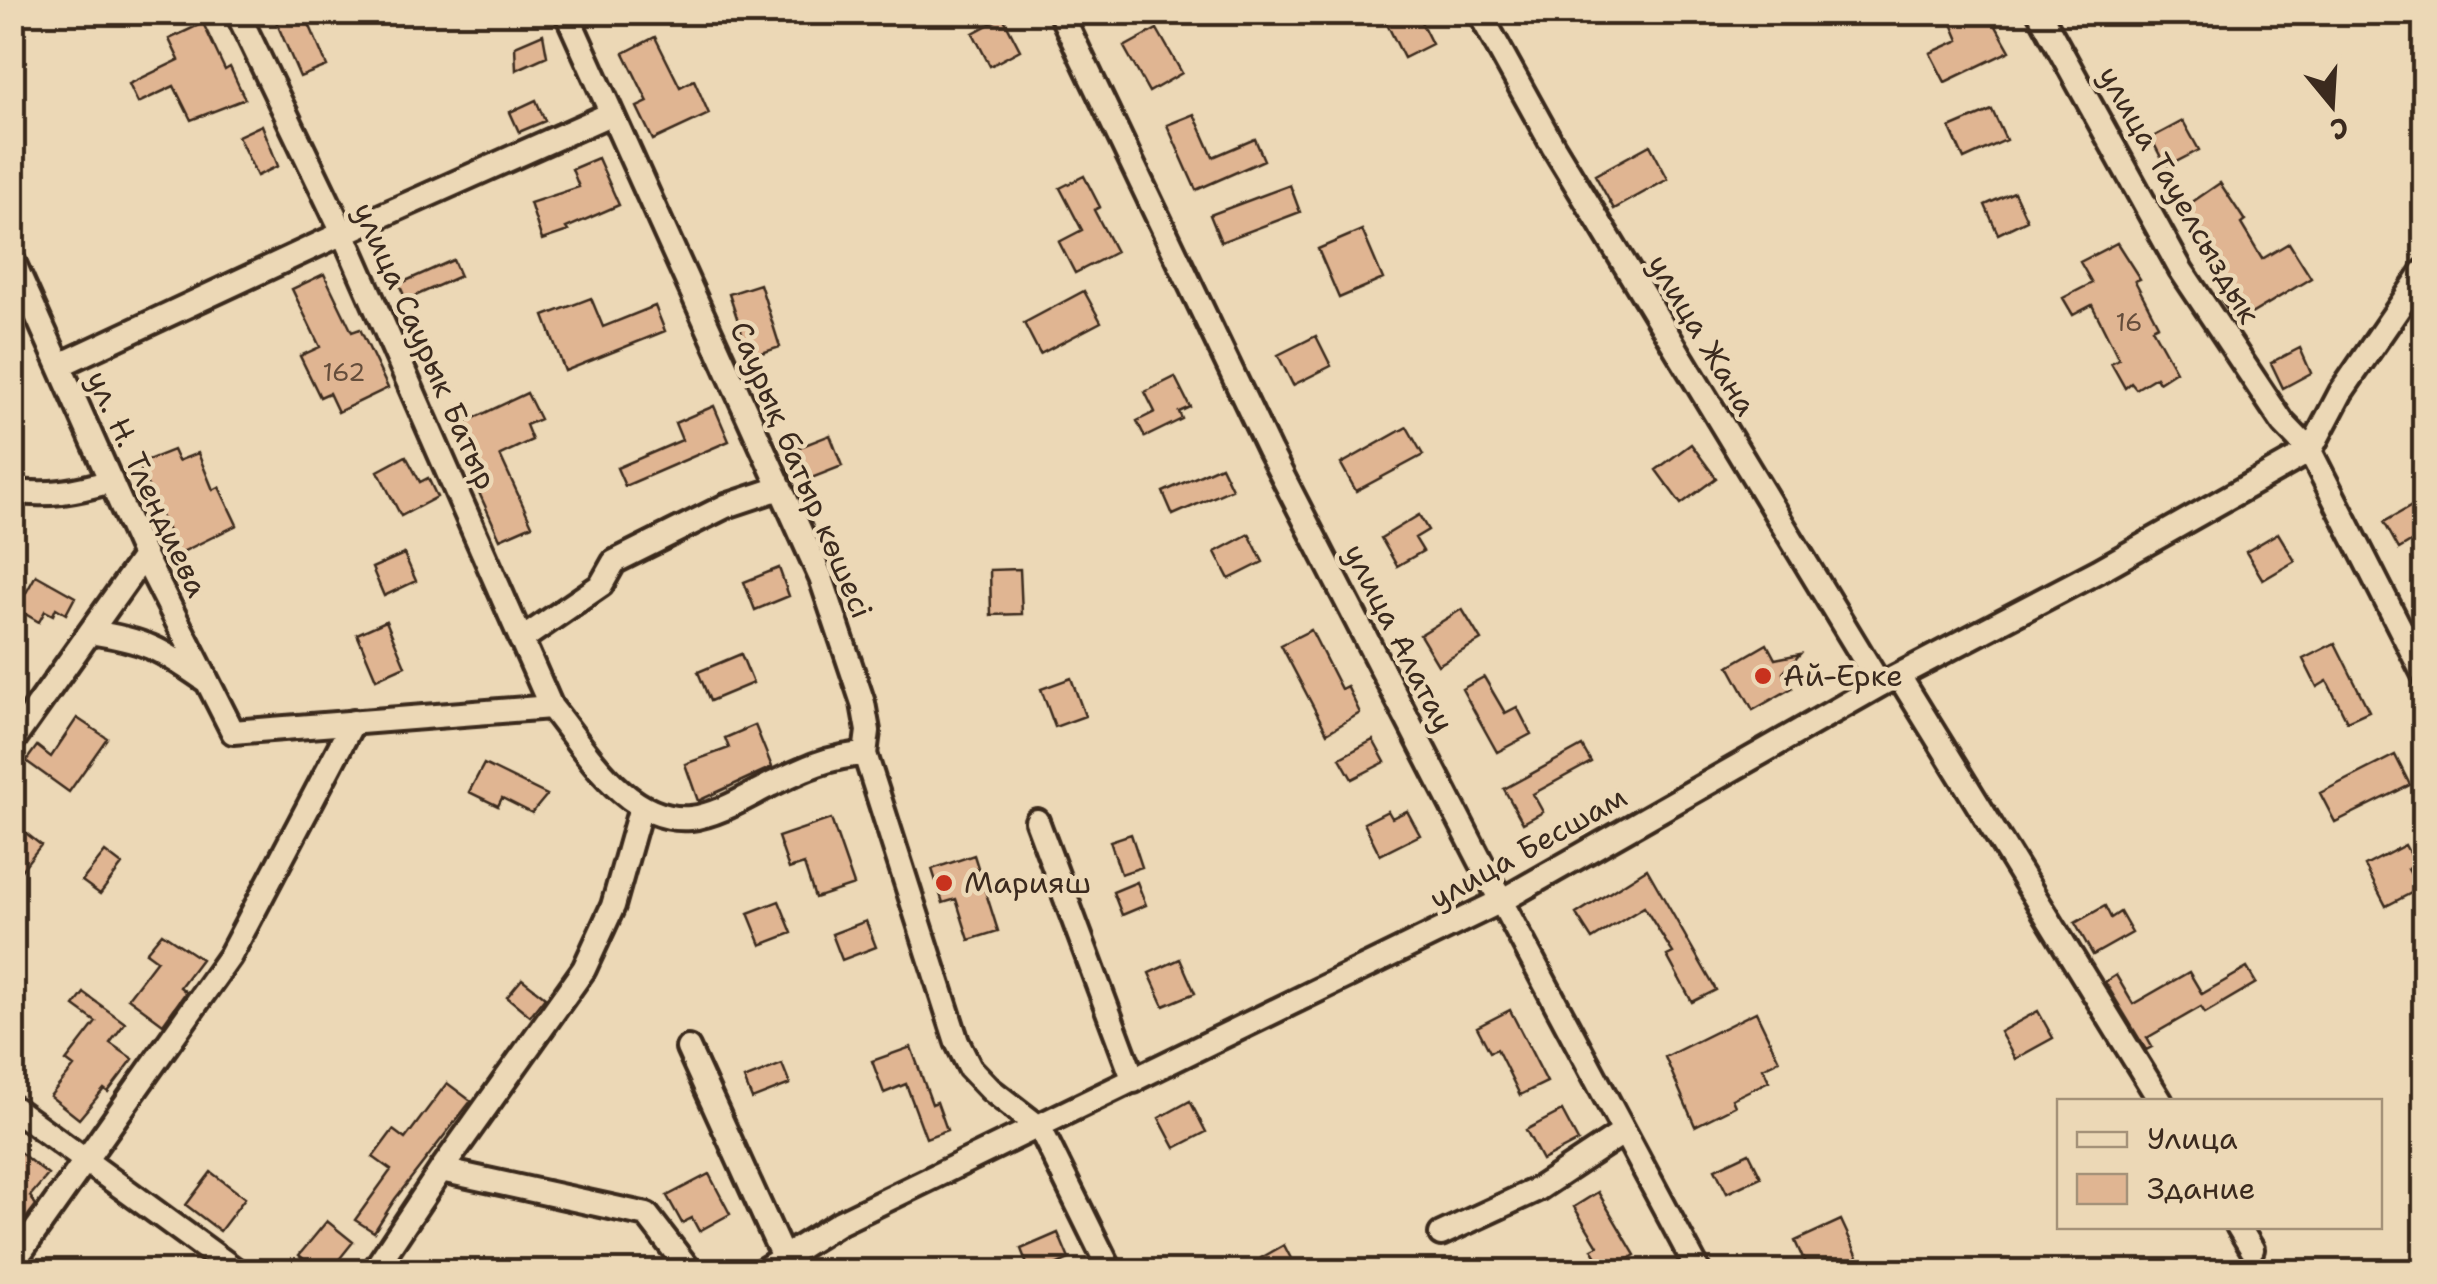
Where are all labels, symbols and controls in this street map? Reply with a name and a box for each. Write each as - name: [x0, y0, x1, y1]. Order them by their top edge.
- north arrow: [2282, 55, 2382, 155]
- street label: улица Тауелсыздык: [2089, 58, 2270, 331]
- text: С: [2326, 108, 2354, 150]
- street label: улица Саурык Батыр: [344, 196, 507, 496]
- street label: улица Жана: [1638, 246, 1767, 423]
- house number: 16: [2115, 305, 2143, 339]
- street label: Саурық батыр көшесі: [720, 315, 883, 625]
- house number: 162: [322, 355, 366, 389]
- street label: ул. Н. Тлендиева: [77, 364, 218, 604]
- street label: улица Алатау: [1334, 537, 1464, 739]
- place label: Ай-Ерке: [1783, 655, 1903, 696]
- marker: Ай-Ерке: [1752, 665, 1774, 687]
- street label: улица Бесшам: [1422, 776, 1634, 919]
- place label: Марияш: [964, 862, 1091, 903]
- marker: Марияш: [933, 872, 955, 894]
- legend: [2057, 1099, 2382, 1229]
- text: Улица: [2147, 1118, 2238, 1159]
- text: Здание: [2147, 1168, 2256, 1209]

